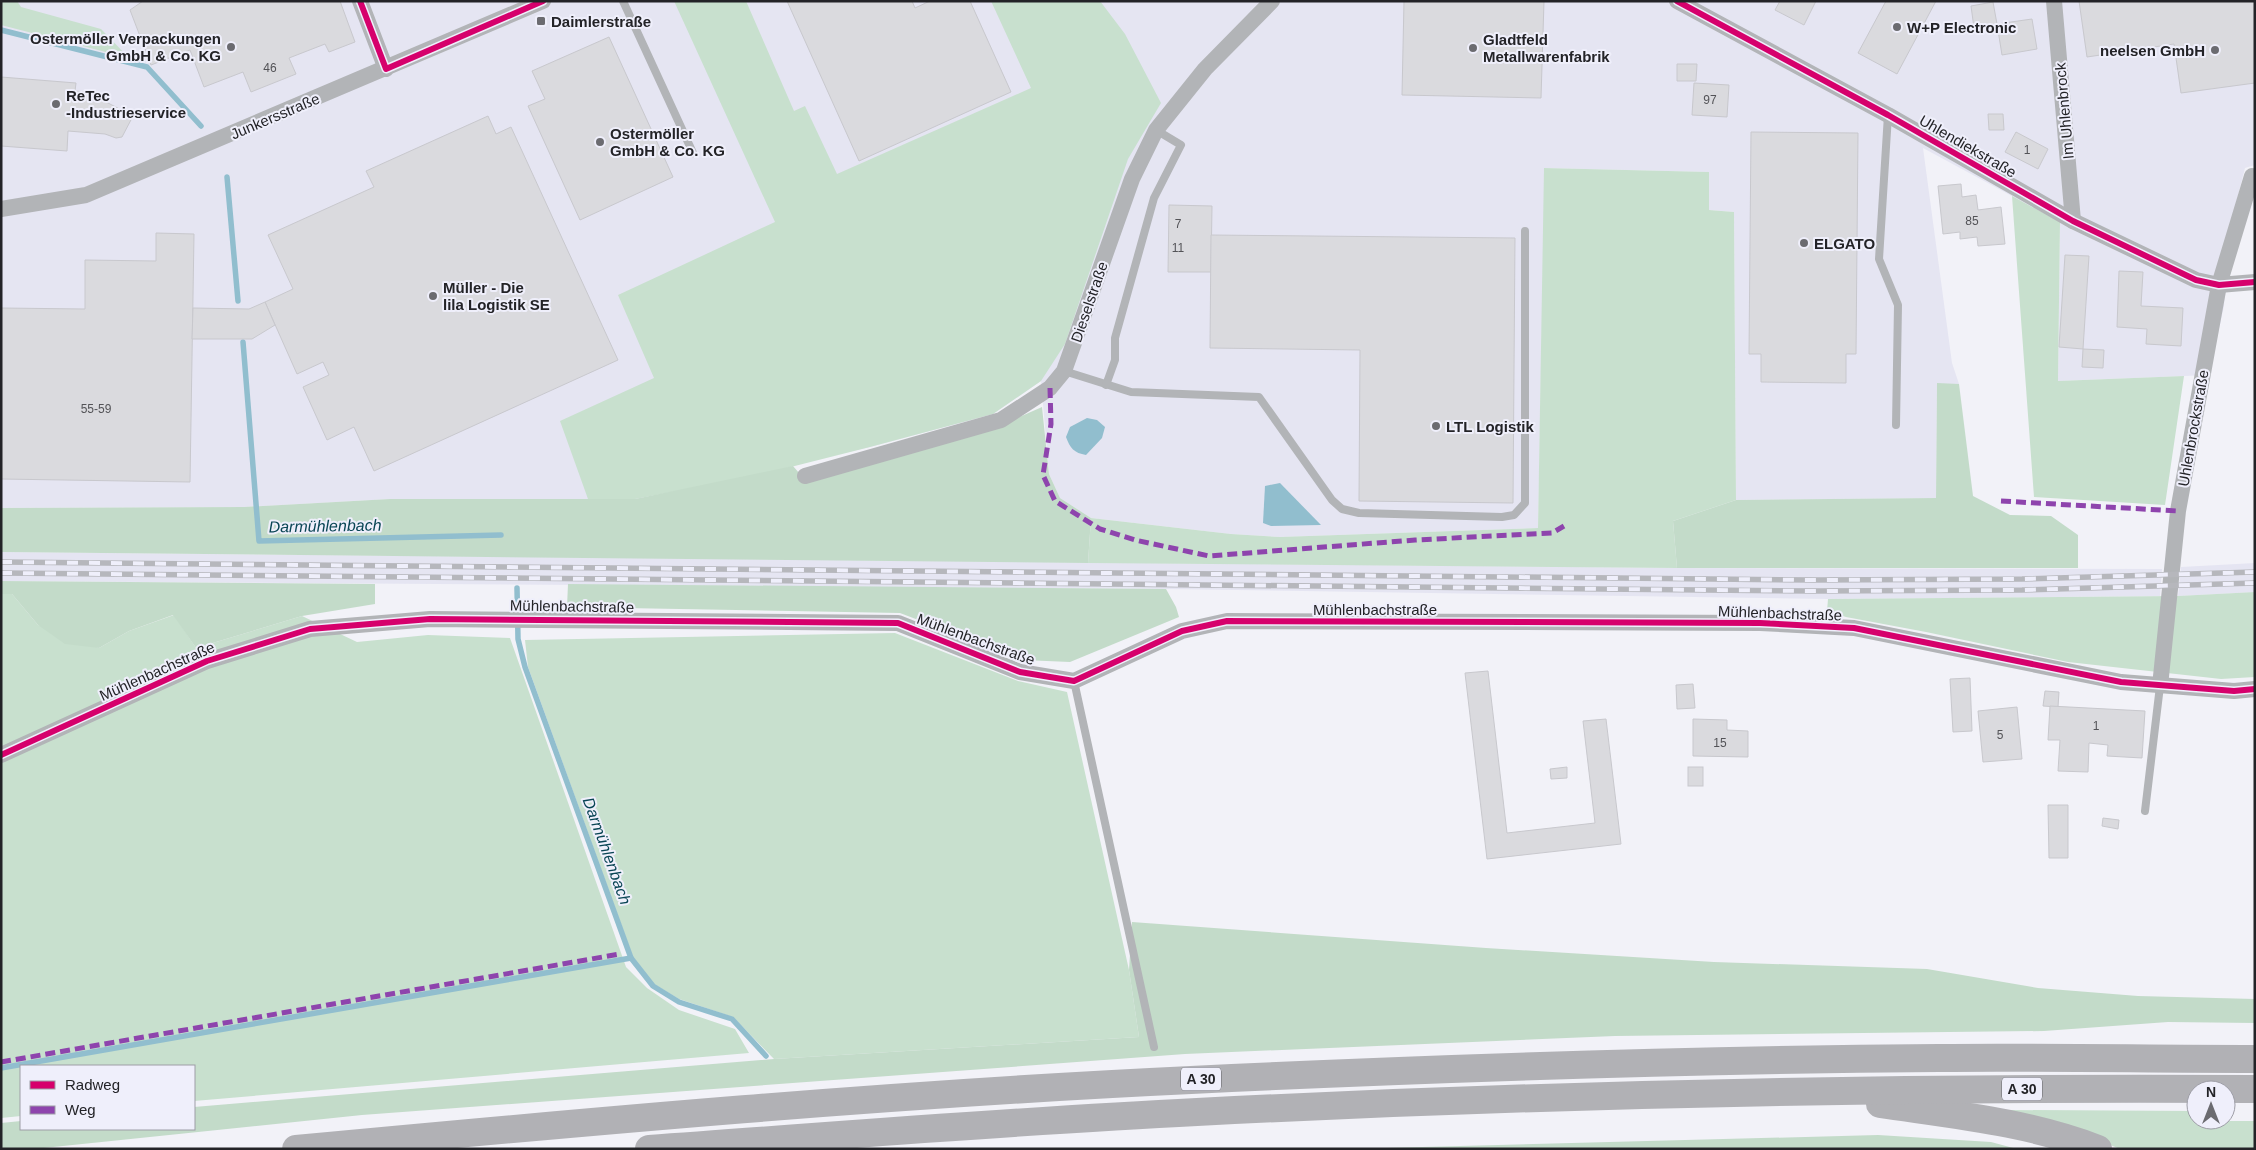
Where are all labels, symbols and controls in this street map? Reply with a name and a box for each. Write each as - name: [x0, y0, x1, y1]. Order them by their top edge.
- place label: Daimlerstraße: [551, 13, 651, 30]
- marker: Daimlerstraße: [535, 15, 547, 27]
- place label: W+P Electronic: [1907, 19, 2016, 36]
- marker: W+P Electronic: [1891, 21, 1903, 33]
- place label: Ostermöller Verpackungen GmbH & Co. KG: [30, 30, 221, 64]
- place label: Gladtfeld Metallwarenfabrik: [1483, 31, 1610, 65]
- marker: Ostermöller Verpackungen GmbH & Co. KG: [225, 41, 237, 53]
- marker: Gladtfeld Metallwarenfabrik: [1467, 42, 1479, 54]
- place label: neelsen GmbH: [2100, 42, 2205, 59]
- marker: neelsen GmbH: [2209, 44, 2221, 56]
- house number: 46: [263, 61, 277, 75]
- street label: Im Uhlenbrock: [2051, 62, 2077, 160]
- place label: ReTec -Industrieservice: [66, 87, 186, 121]
- street label: Junkersstraße: [228, 90, 322, 142]
- house number: 97: [1703, 93, 1717, 107]
- marker: ReTec -Industrieservice: [50, 98, 62, 110]
- street label: Uhlendiekstraße: [1916, 111, 2020, 181]
- place label: Ostermöller GmbH & Co. KG: [610, 125, 725, 159]
- marker: Ostermöller GmbH & Co. KG: [594, 136, 606, 148]
- house number: 1: [2024, 143, 2031, 157]
- house number: 85: [1965, 214, 1979, 228]
- house number: 7: [1175, 217, 1182, 231]
- place label: ELGATO: [1814, 235, 1875, 252]
- marker: ELGATO: [1798, 237, 1810, 249]
- house number: 11: [1172, 241, 1185, 255]
- street label: Dieselstraße: [1067, 259, 1111, 345]
- place label: Müller - Die lila Logistik SE: [443, 279, 550, 313]
- marker: Müller - Die lila Logistik SE: [427, 290, 439, 302]
- street label: Uhlenbrockstraße: [2174, 368, 2212, 488]
- house number: 55-59: [81, 402, 112, 416]
- place label: LTL Logistik: [1446, 418, 1534, 435]
- marker: LTL Logistik: [1430, 420, 1442, 432]
- water label: Darmühlenbach: [268, 517, 382, 535]
- street label: Mühlenbachstraße: [510, 596, 634, 616]
- street label: Mühlenbachstraße: [1313, 601, 1437, 618]
- street label: Mühlenbachstraße: [1718, 602, 1842, 624]
- street label: Mühlenbachstraße: [915, 610, 1037, 668]
- street label: Mühlenbachstraße: [97, 638, 217, 704]
- house number: 1: [2093, 719, 2100, 733]
- house number: 5: [1997, 728, 2004, 742]
- house number: 15: [1713, 736, 1727, 750]
- water label: Darmühlenbach: [580, 795, 634, 907]
- legend: [20, 1065, 195, 1130]
- road number: A 30: [1181, 1068, 1221, 1090]
- text: Radweg: [65, 1076, 120, 1093]
- road number: A 30: [2002, 1078, 2042, 1100]
- north arrow: [2186, 1080, 2236, 1130]
- text: N: [2206, 1084, 2216, 1100]
- text: Weg: [65, 1101, 96, 1118]

